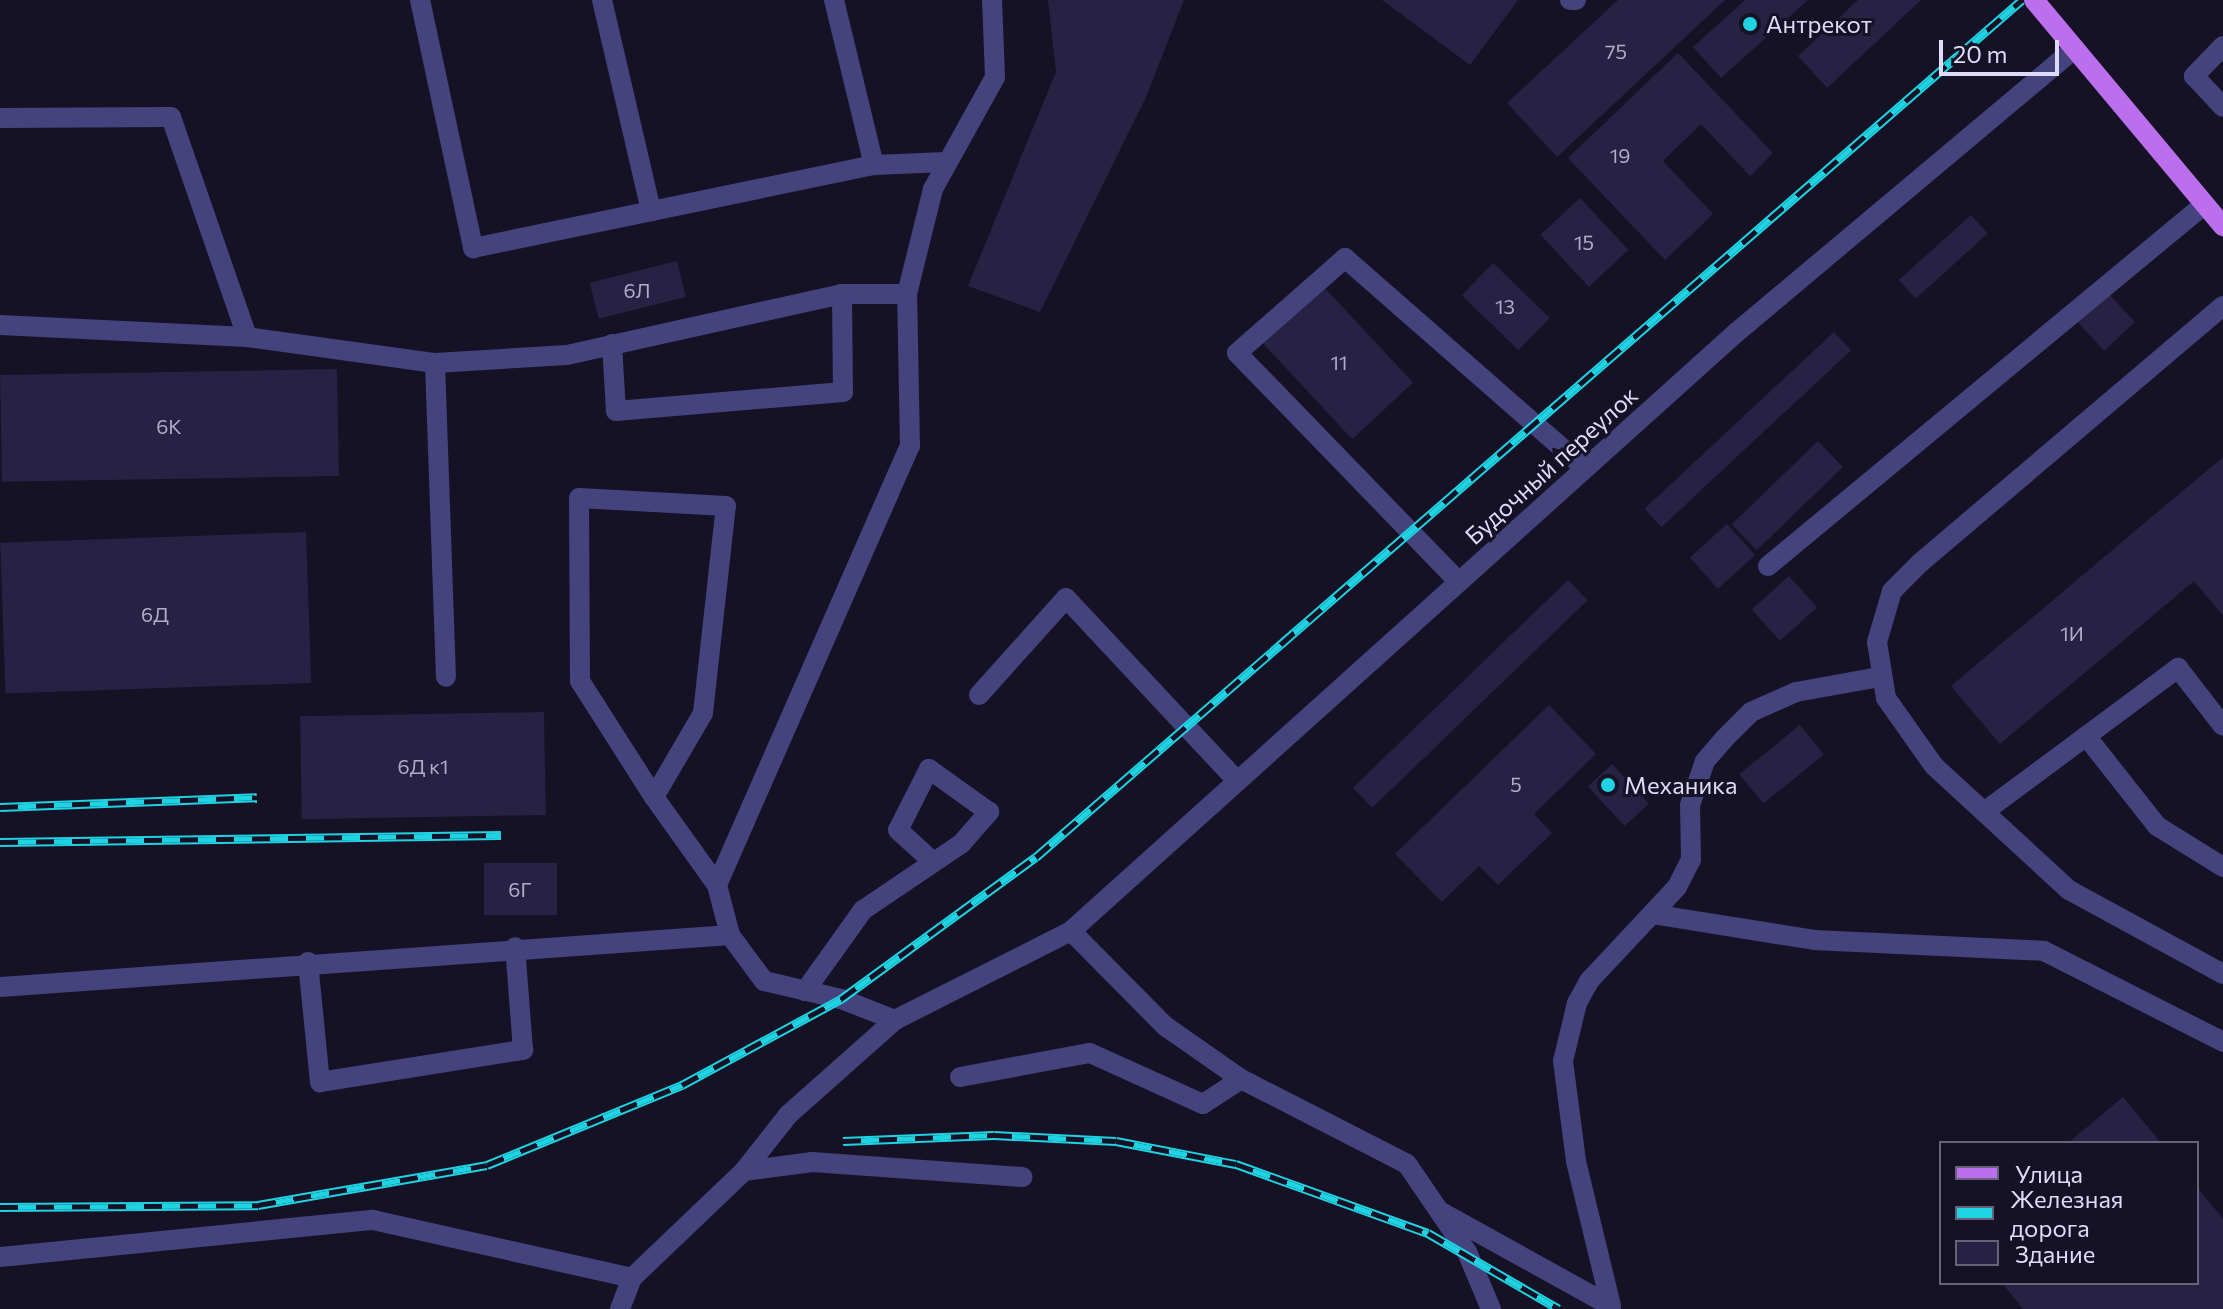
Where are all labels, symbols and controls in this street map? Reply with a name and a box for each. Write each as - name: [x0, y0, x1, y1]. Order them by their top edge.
- place label: Антрекот: [1766, 10, 1872, 38]
- marker: Антрекот: [1741, 15, 1759, 33]
- scale bar: [1943, 24, 2063, 74]
- house number: 75: [1605, 39, 1627, 63]
- text: 20 m: [1953, 39, 2007, 68]
- house number: 19: [1610, 143, 1630, 167]
- house number: 15: [1574, 230, 1594, 254]
- house number: 6Л: [623, 278, 651, 302]
- house number: 13: [1495, 294, 1515, 318]
- house number: 11: [1330, 350, 1348, 374]
- street label: Будочный переулок: [1459, 380, 1643, 550]
- house number: 6К: [156, 414, 182, 438]
- house number: 6Д: [141, 602, 169, 626]
- house number: 1И: [2060, 621, 2084, 645]
- house number: 6Д к1: [398, 754, 448, 778]
- place label: Механика: [1624, 771, 1738, 799]
- house number: 5: [1510, 772, 1522, 796]
- marker: Механика: [1599, 776, 1617, 794]
- house number: 6Г: [508, 877, 532, 901]
- legend: [1939, 1141, 2199, 1285]
- text: Улица: [2015, 1159, 2083, 1188]
- text: Железная дорога: [2010, 1184, 2123, 1242]
- text: Здание: [2015, 1239, 2095, 1268]

